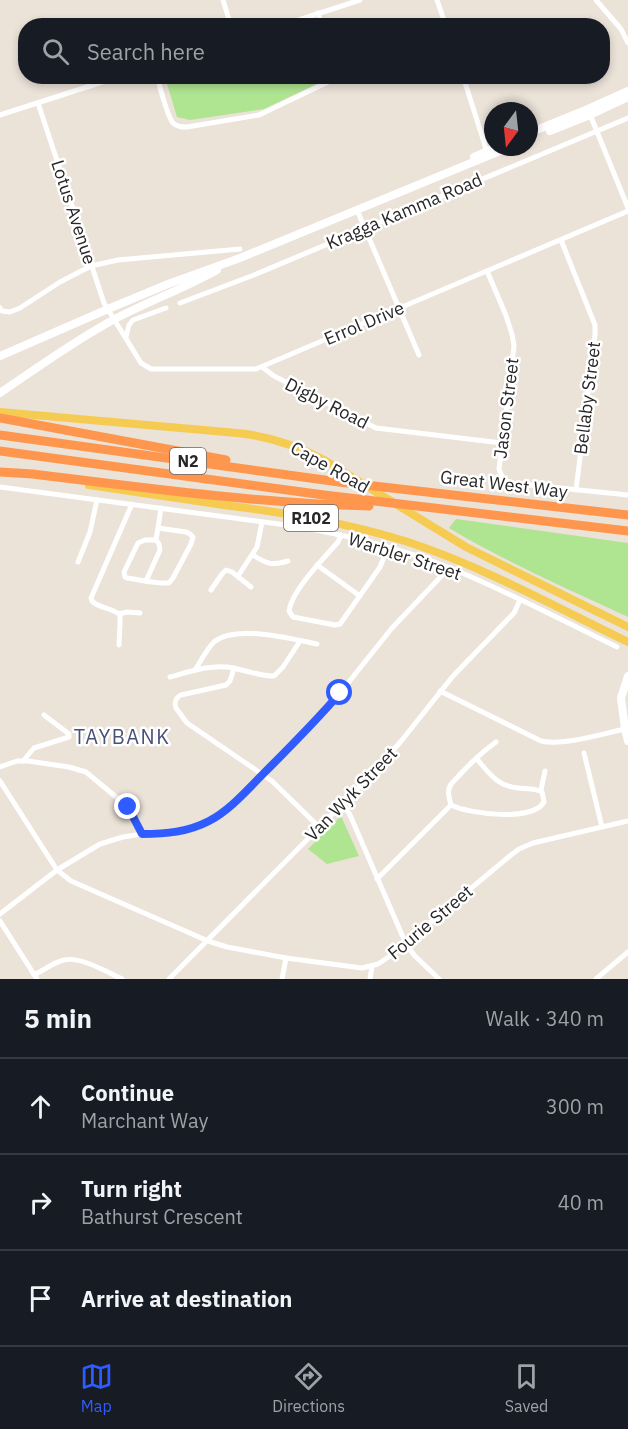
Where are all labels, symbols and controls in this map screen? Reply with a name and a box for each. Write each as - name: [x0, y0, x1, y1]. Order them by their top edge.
- search box: [18, 18, 610, 84]
- icon: search: [39, 35, 72, 68]
- text: Search here: [87, 37, 205, 66]
- north arrow: [484, 102, 538, 156]
- street label: Lotus Avenue: [46, 157, 102, 267]
- street label: Kragga Kamma Road: [322, 168, 486, 254]
- street label: Errol Drive: [321, 296, 408, 350]
- street label: Bellaby Street: [569, 340, 605, 456]
- street label: Jason Street: [488, 356, 524, 460]
- street label: Digby Road: [281, 372, 373, 434]
- street label: Cape Road: [286, 436, 374, 498]
- road number: N2: [170, 448, 206, 474]
- street label: Great West Way: [439, 465, 569, 503]
- road number: R102: [284, 505, 338, 531]
- street label: Warbler Street: [346, 527, 464, 585]
- route start: [326, 679, 352, 705]
- district label: TAYBANK: [74, 723, 170, 750]
- street label: Van Wyk Street: [300, 742, 402, 846]
- route end: [114, 793, 140, 819]
- street label: Fourie Street: [383, 880, 477, 964]
- text: 5 min: [24, 1001, 92, 1035]
- text: Walk · 340 m: [486, 1005, 604, 1032]
- text: Continue: [81, 1078, 174, 1107]
- icon: ahead: [24, 1090, 57, 1123]
- text: 300 m: [546, 1093, 604, 1120]
- text: Marchant Way: [81, 1107, 209, 1134]
- text: Turn right: [81, 1174, 182, 1203]
- icon: right: [24, 1186, 57, 1219]
- text: 40 m: [558, 1189, 604, 1216]
- text: Bathurst Crescent: [81, 1203, 243, 1230]
- icon: arrive: [24, 1282, 57, 1315]
- text: Arrive at destination: [81, 1284, 292, 1313]
- tab: Map: [80, 1360, 113, 1416]
- tab: Directions: [272, 1360, 345, 1416]
- tab: Saved: [505, 1360, 548, 1416]

